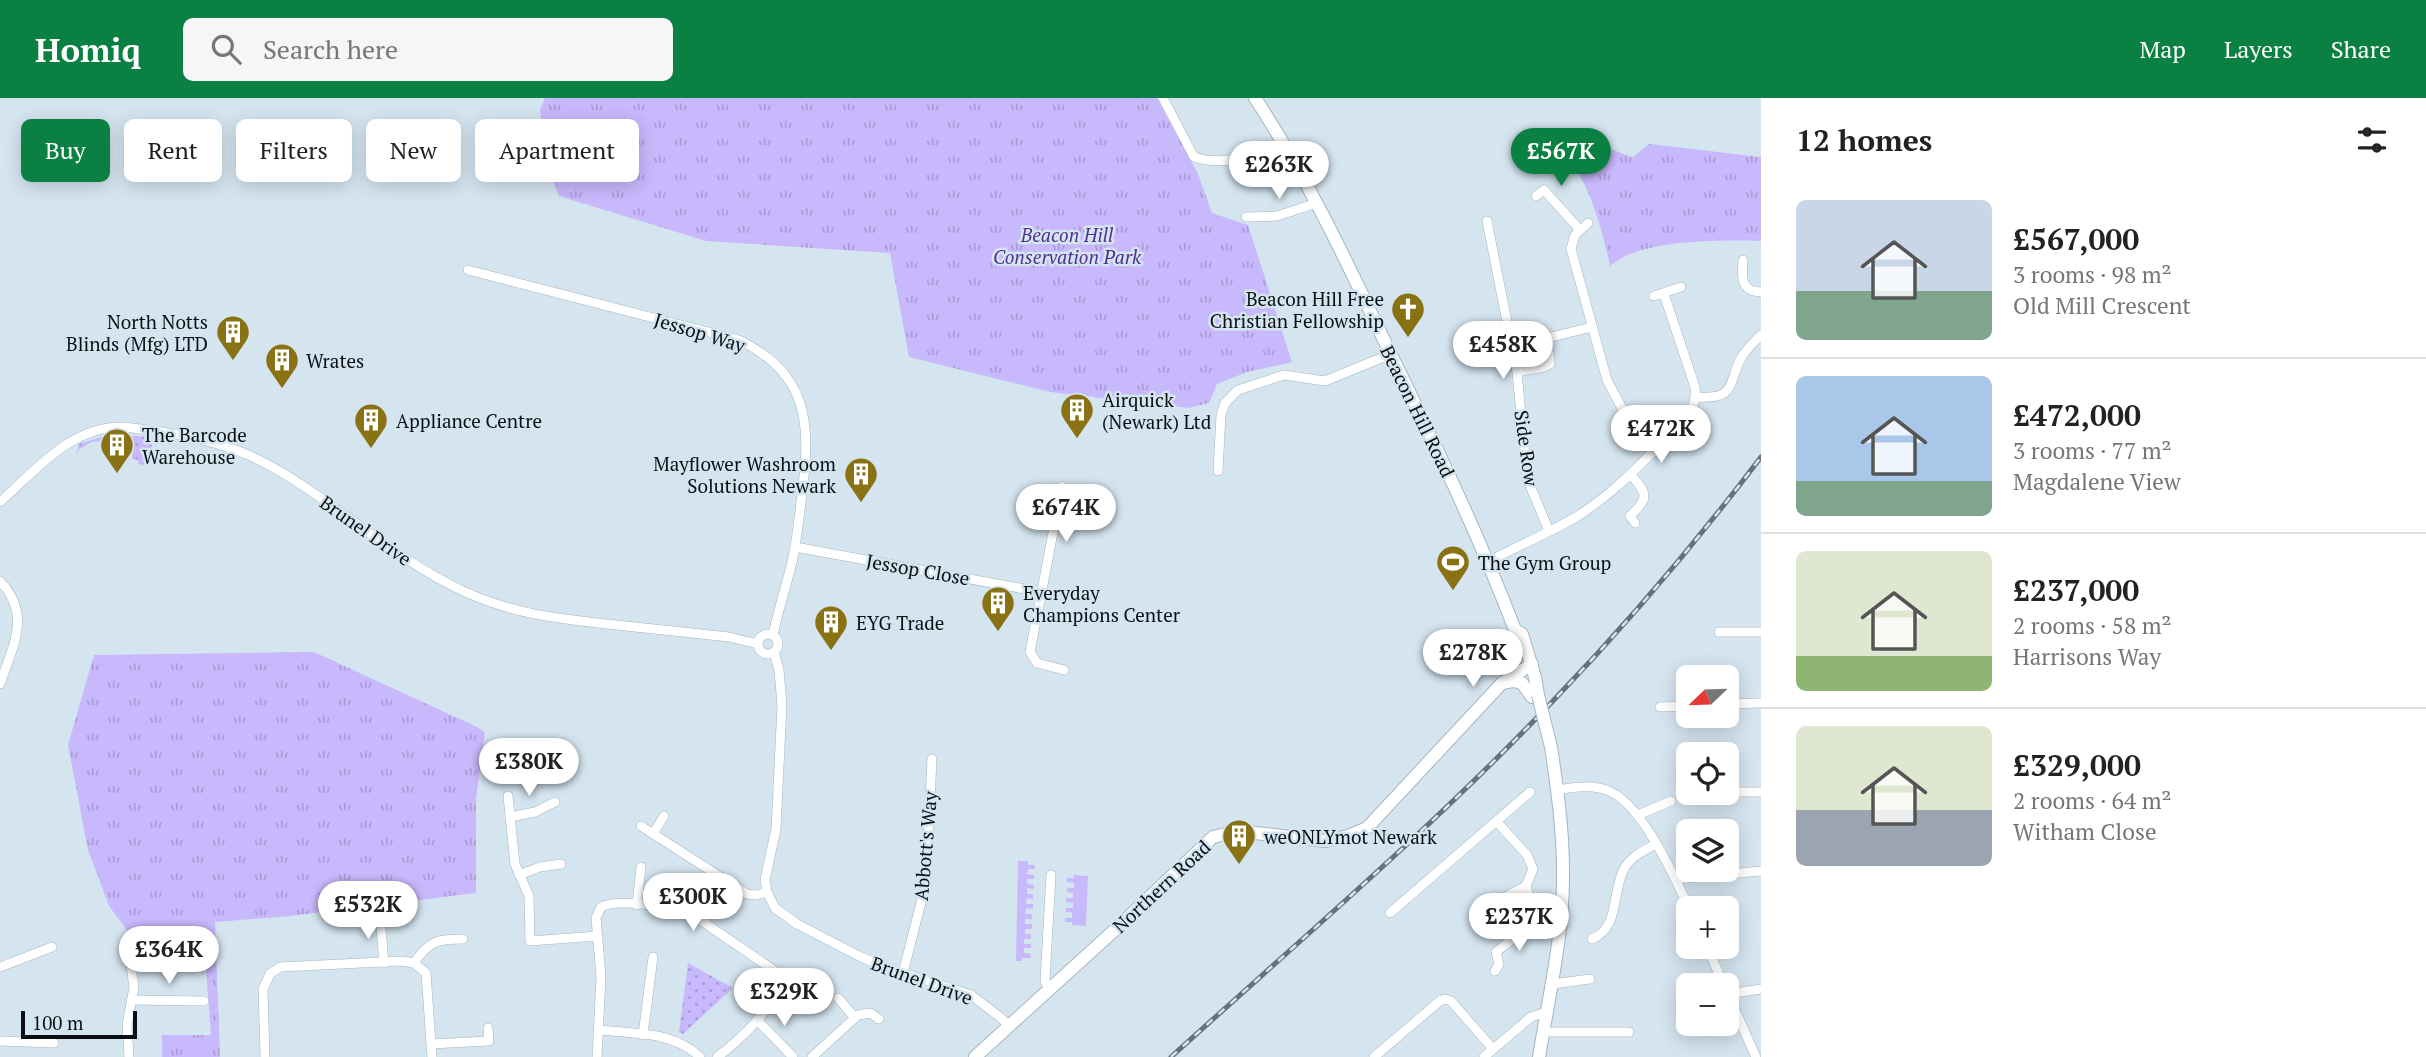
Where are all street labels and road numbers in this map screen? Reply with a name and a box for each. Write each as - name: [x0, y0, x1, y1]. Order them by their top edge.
- street label: Jessop Way: [651, 306, 749, 358]
- street label: Beacon Hill Road: [1375, 341, 1461, 481]
- street label: Side Row: [1509, 408, 1545, 489]
- street label: Brunel Drive: [315, 489, 417, 571]
- street label: Jessop Close: [864, 548, 972, 590]
- street label: Abbott's Way: [908, 790, 942, 902]
- street label: Northern Road: [1107, 834, 1216, 938]
- street label: Brunel Drive: [868, 950, 976, 1010]

